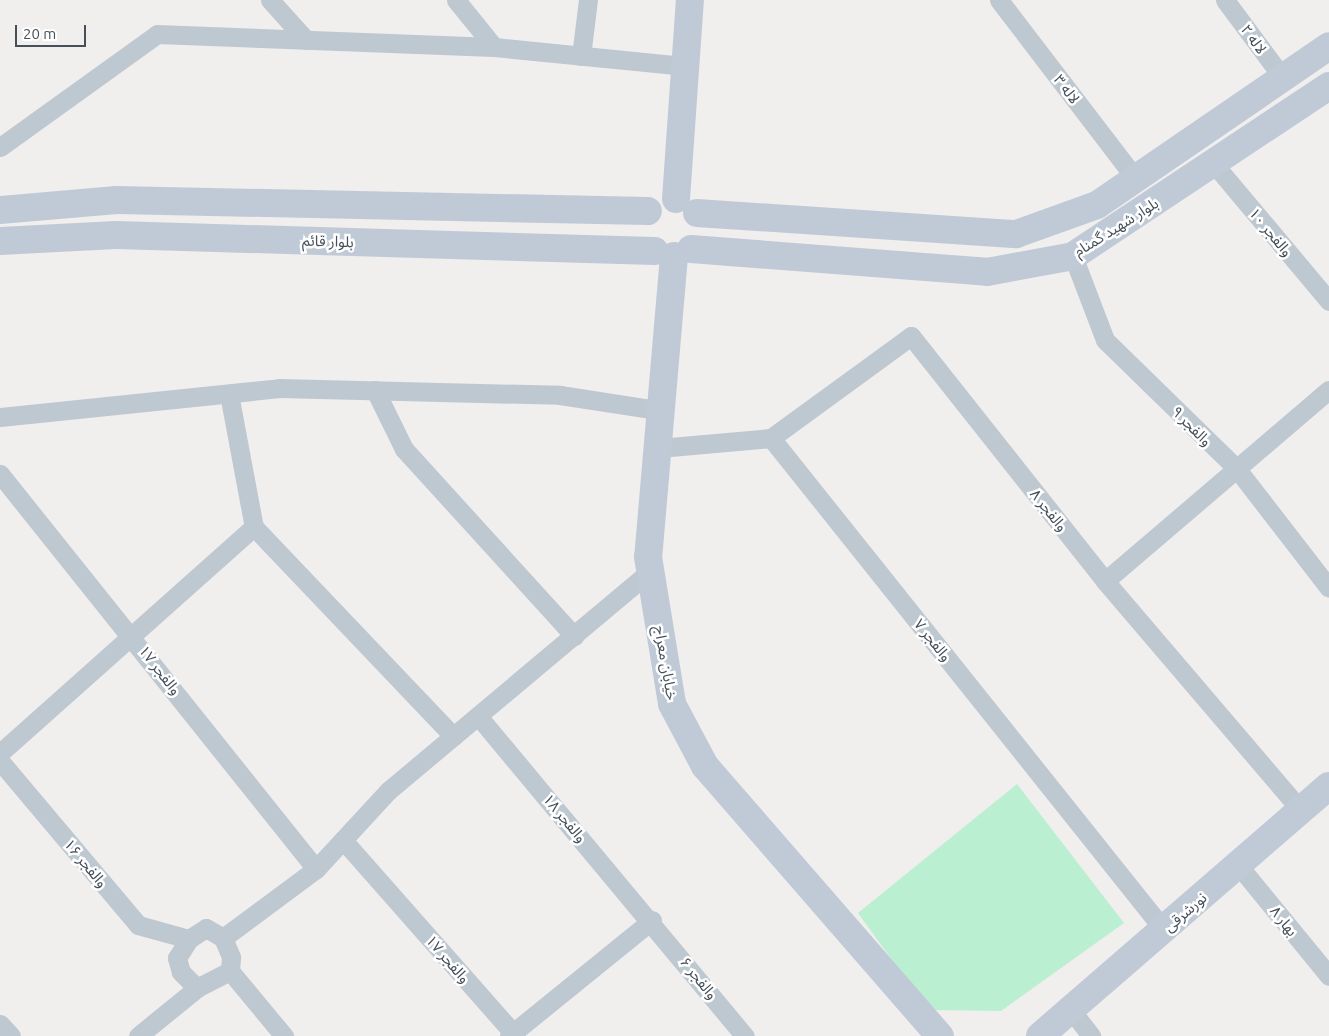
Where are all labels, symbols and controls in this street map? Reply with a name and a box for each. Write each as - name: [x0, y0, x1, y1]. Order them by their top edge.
- scale bar: [18, 15, 89, 47]
- street label: لاله ۲: [1237, 21, 1271, 57]
- text: 20 m: [23, 25, 56, 42]
- street label: لاله ۳: [1050, 71, 1084, 107]
- street label: بلوار شهید گمنام: [1070, 194, 1162, 260]
- street label: والفجر ۱۰: [1246, 204, 1296, 260]
- street label: بلوار قائم: [302, 231, 354, 251]
- street label: والفجر ۹: [1168, 402, 1216, 450]
- street label: والفجر ۸: [1027, 485, 1071, 535]
- street label: والفجر ۷: [911, 615, 955, 665]
- street label: خیابان معراج: [651, 624, 681, 702]
- street label: والفجر ۱۷: [135, 642, 185, 698]
- street label: والفجر ۱۸: [540, 790, 590, 846]
- street label: والفجر ۱۶: [61, 835, 111, 891]
- street label: نورشرقی: [1160, 888, 1210, 936]
- street label: بهار ۸: [1266, 902, 1302, 940]
- street label: والفجر ۱۷: [422, 931, 474, 987]
- street label: والفجر ۶: [677, 953, 721, 1003]

